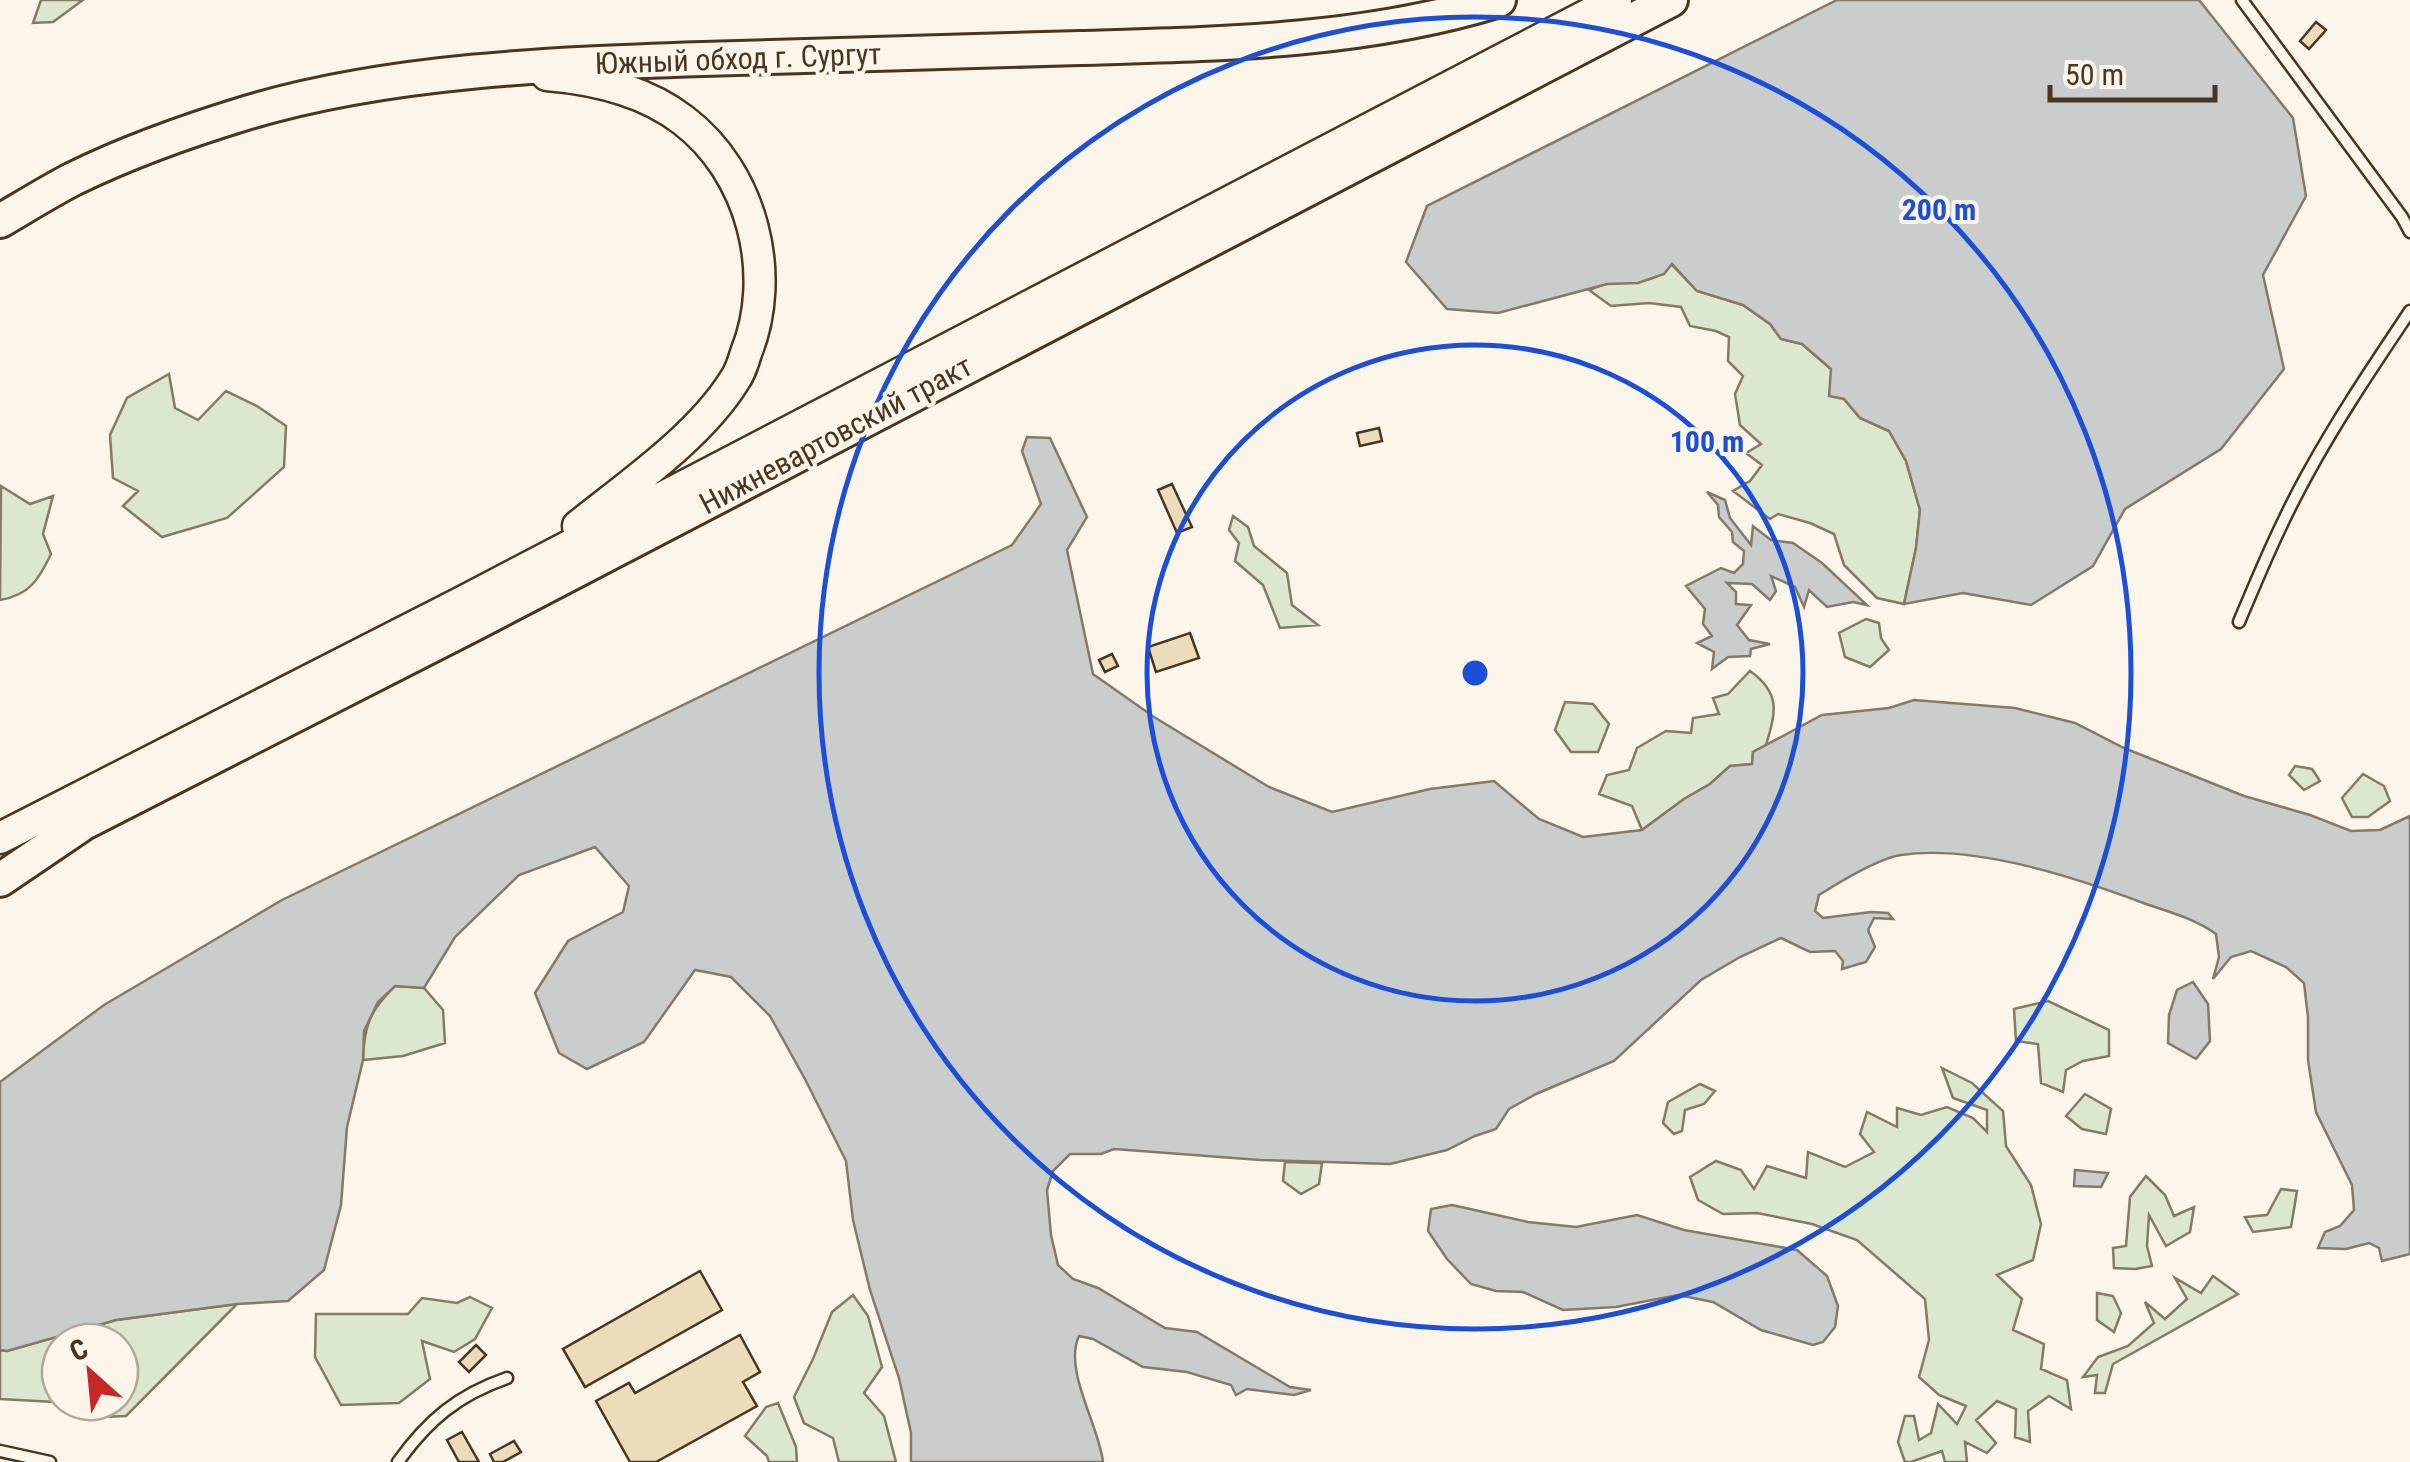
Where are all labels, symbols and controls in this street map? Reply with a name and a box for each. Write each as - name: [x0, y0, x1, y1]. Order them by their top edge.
- street label: Южный обход г. Сургут: [594, 36, 882, 81]
- scale bar: [2050, 40, 2215, 102]
- text: 50 m: [2065, 57, 2124, 92]
- text: 200 m: [1902, 192, 1976, 227]
- street label: Нижневартовский тракт: [694, 348, 978, 521]
- text: 100 m: [1670, 424, 1744, 459]
- centre of rings: [1457, 655, 1493, 691]
- north arrow: [40, 1322, 140, 1422]
- text: С: [64, 1332, 94, 1368]

